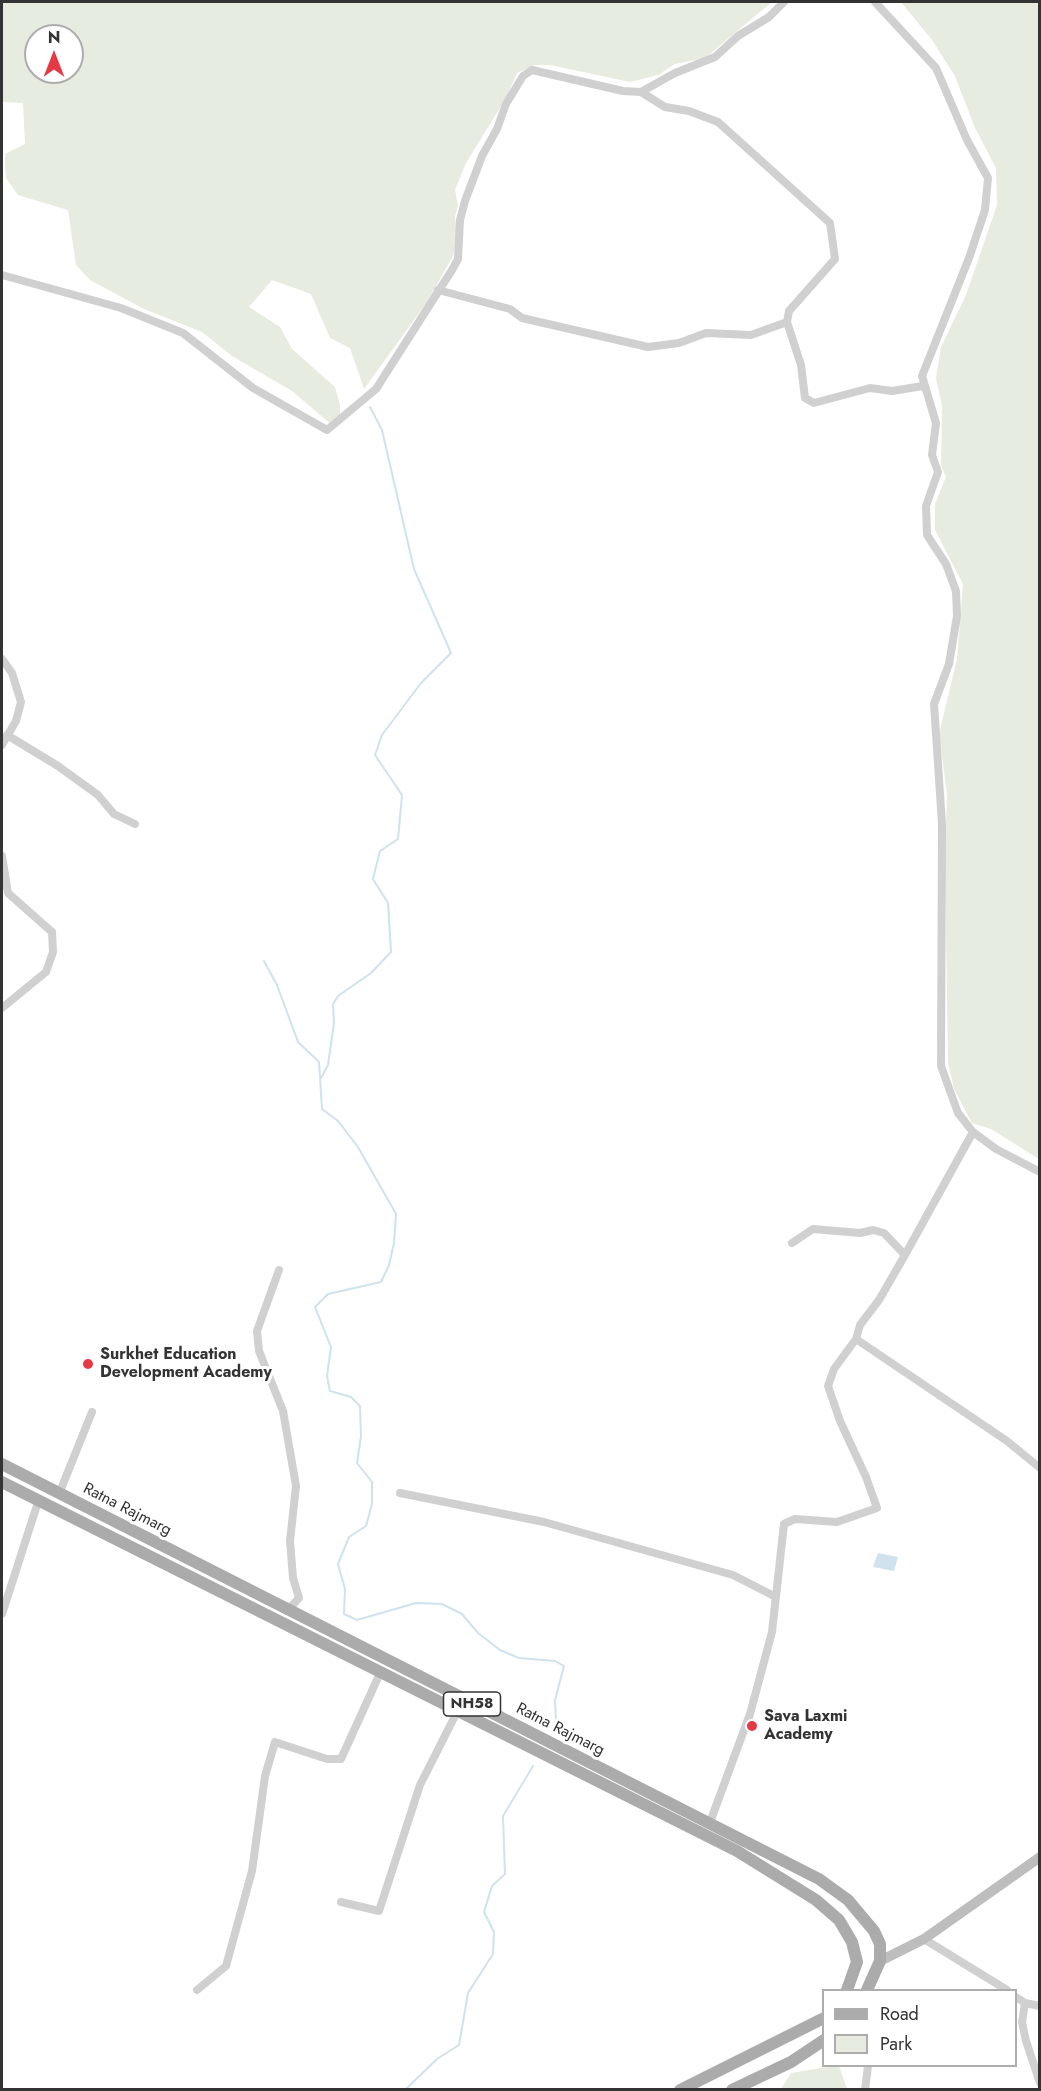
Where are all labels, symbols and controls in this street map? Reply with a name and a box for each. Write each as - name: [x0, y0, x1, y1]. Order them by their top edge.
- north arrow: [24, 24, 84, 84]
- text: N: [48, 26, 60, 49]
- place label: Surkhet Education Development Academy: [100, 1345, 272, 1383]
- marker: Surkhet Education Development Academy: [81, 1357, 95, 1371]
- street label: Ratna Rajmarg: [80, 1480, 174, 1540]
- road number: NH58: [444, 1692, 500, 1716]
- street label: Ratna Rajmarg: [513, 1700, 607, 1760]
- place label: Sava Laxmi Academy: [764, 1707, 848, 1745]
- marker: Sava Laxmi Academy: [745, 1719, 759, 1733]
- legend: [822, 1989, 1017, 2067]
- text: Road: [880, 2001, 919, 2027]
- text: Park: [880, 2031, 912, 2057]

